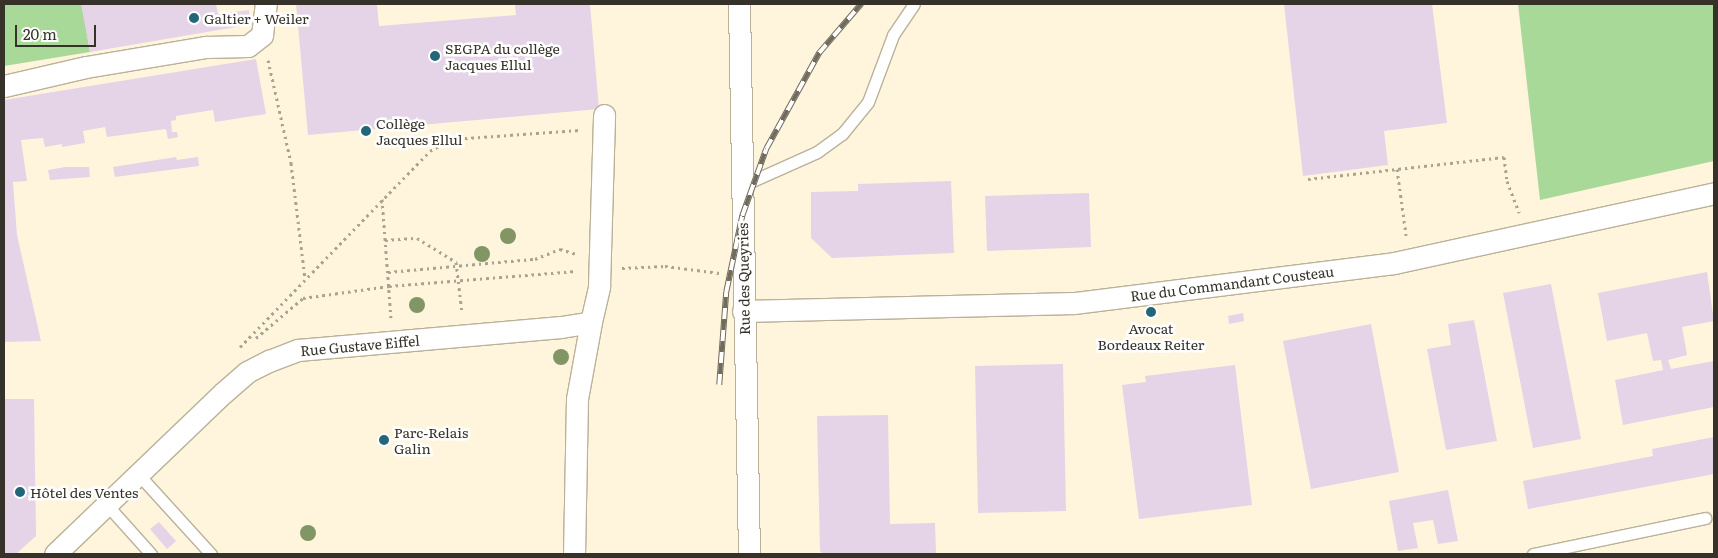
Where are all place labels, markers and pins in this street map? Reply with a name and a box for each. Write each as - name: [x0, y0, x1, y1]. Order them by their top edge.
- place label: Galtier + Weiler: [204, 10, 309, 26]
- marker: Galtier + Weiler: [188, 12, 200, 24]
- place label: SEGPA du collège Jacques Ellul: [445, 40, 560, 72]
- marker: SEGPA du collège Jacques Ellul: [429, 50, 441, 62]
- place label: Collège Jacques Ellul: [376, 115, 463, 148]
- marker: Collège Jacques Ellul: [360, 125, 372, 137]
- marker: Avocat Bordeaux Reiter: [1145, 306, 1157, 318]
- place label: Avocat Bordeaux Reiter: [1098, 320, 1204, 352]
- place label: Parc-Relais Galin: [394, 424, 468, 457]
- marker: Parc-Relais Galin: [378, 434, 390, 446]
- place label: Hôtel des Ventes: [30, 484, 138, 500]
- marker: Hôtel des Ventes: [14, 486, 26, 498]

